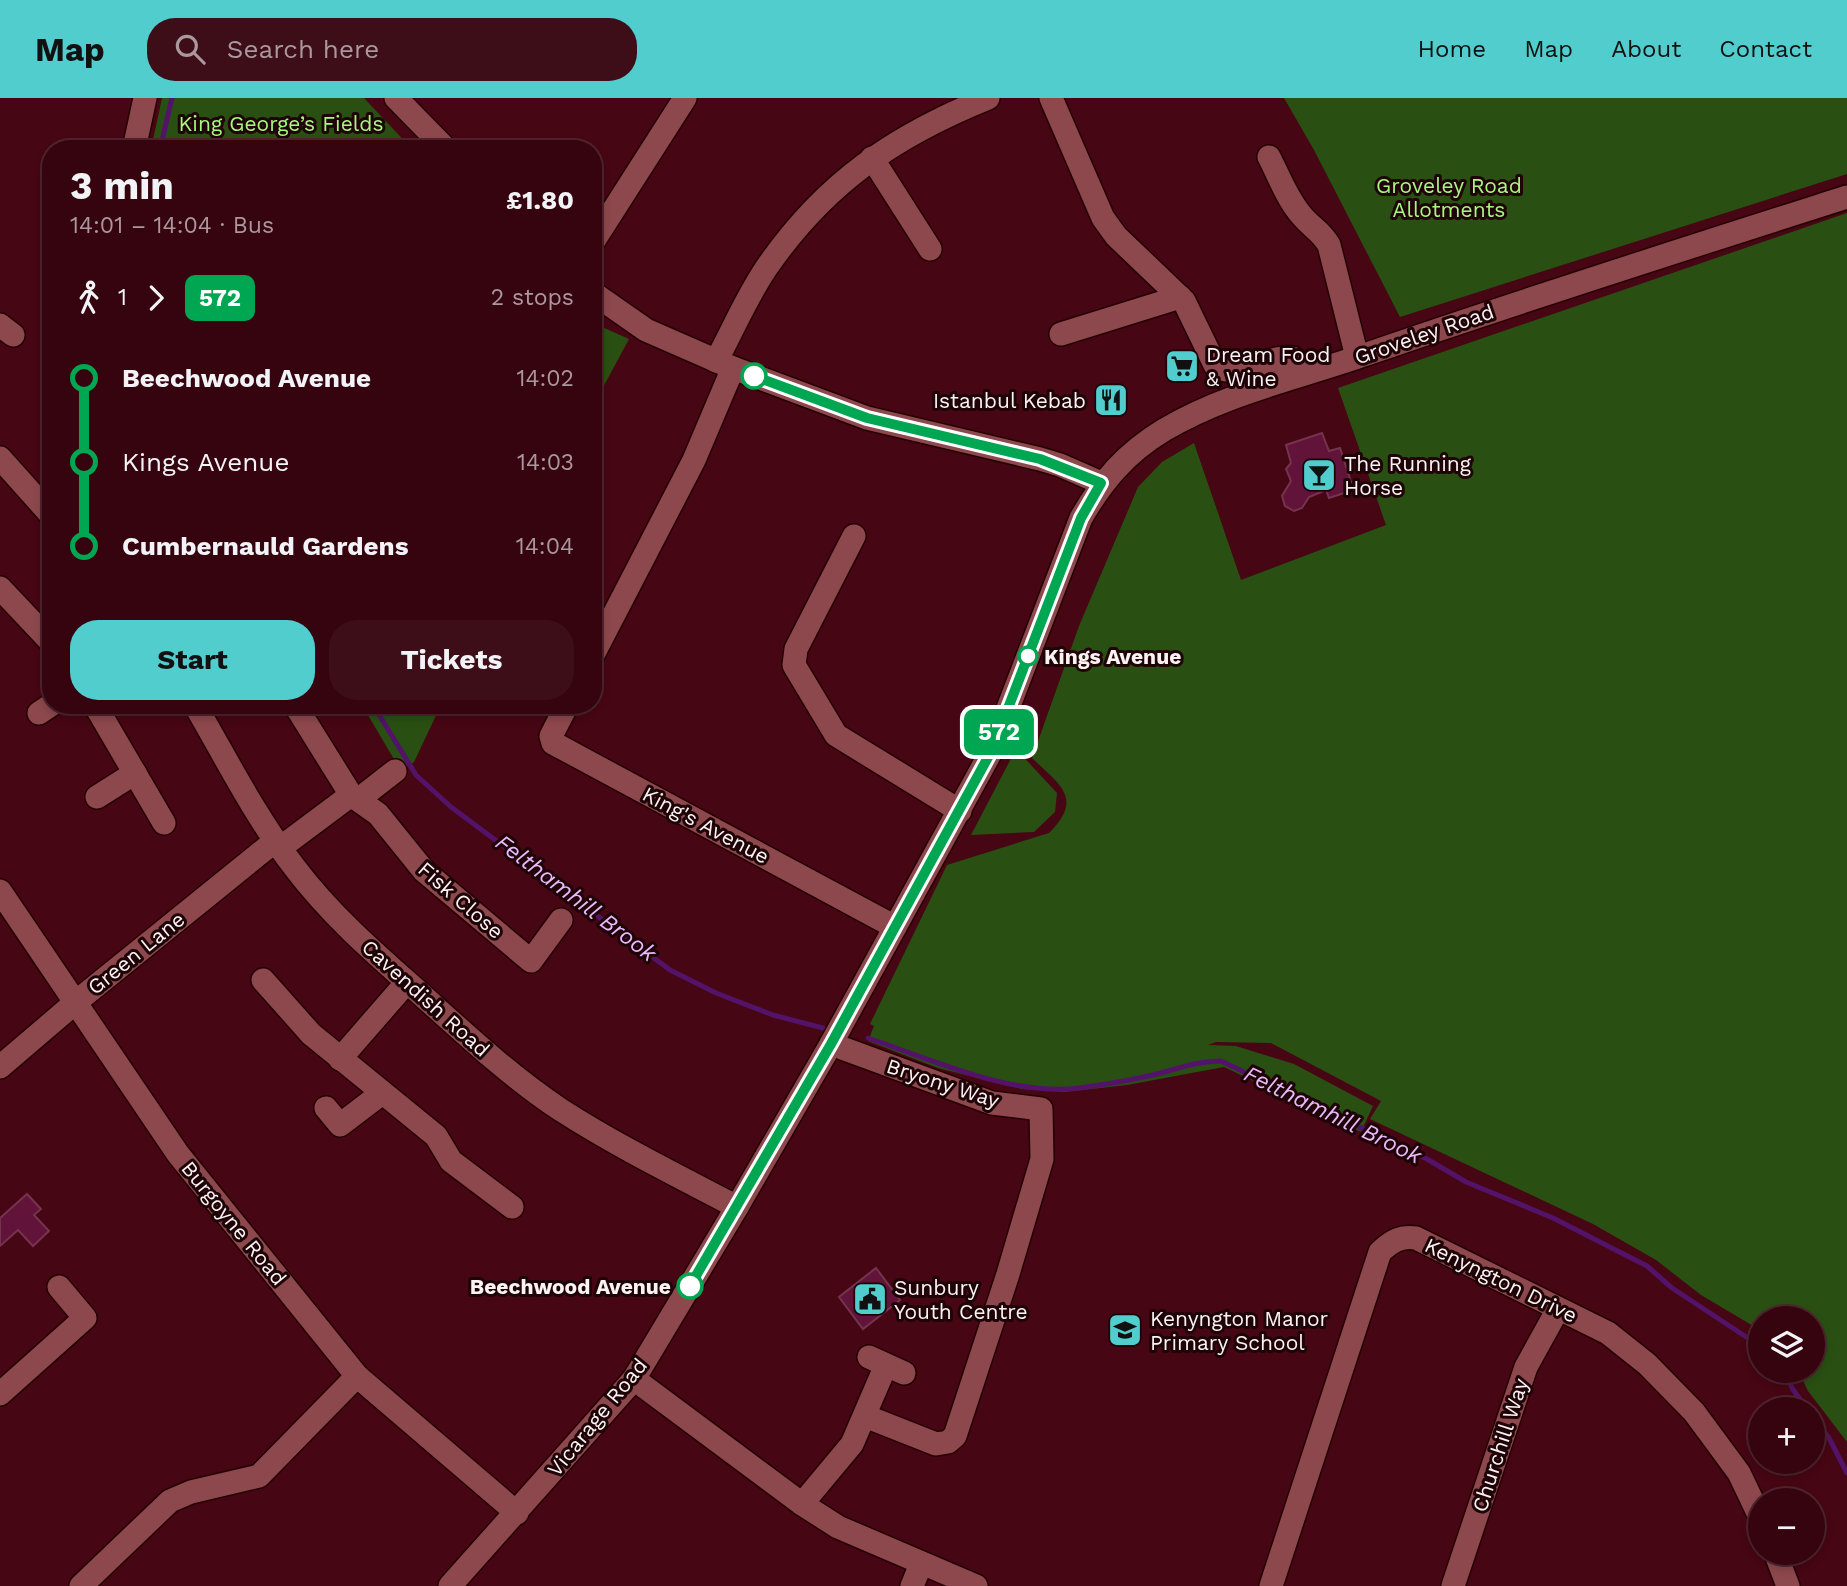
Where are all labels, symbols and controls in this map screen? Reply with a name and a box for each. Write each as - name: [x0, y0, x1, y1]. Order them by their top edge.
- search box: [147, 18, 637, 81]
- text: Map: [35, 30, 105, 69]
- icon: search: [171, 30, 209, 68]
- text: Search here: [227, 34, 379, 64]
- text: Home: [1418, 35, 1486, 63]
- text: Map: [1524, 35, 1573, 63]
- text: About: [1611, 35, 1681, 63]
- text: Contact: [1719, 35, 1812, 63]
- park label: King George’s Fields: [179, 111, 383, 136]
- text: 3 min: [70, 164, 174, 208]
- park label: Groveley Road Allotments: [1376, 173, 1522, 222]
- text: £1.80: [506, 185, 574, 215]
- text: 14:01 – 14:04 · Bus: [70, 212, 274, 239]
- icon: walk: [70, 279, 108, 317]
- icon: forward: [137, 279, 175, 317]
- text: 1: [118, 284, 127, 311]
- text: 572: [199, 284, 241, 312]
- text: 2 stops: [491, 284, 574, 311]
- street label: Groveley Road: [1351, 298, 1497, 370]
- place label: Dream Food & Wine: [1206, 342, 1330, 391]
- supermarket icon: Dream Food & Wine: [1163, 347, 1201, 385]
- text: Beechwood Avenue: [122, 363, 371, 393]
- unlabelled marker: [741, 363, 767, 389]
- text: 14:02: [516, 365, 574, 392]
- restaurant icon: Istanbul Kebab: [1092, 381, 1130, 419]
- place label: Istanbul Kebab: [933, 388, 1086, 413]
- text: Kings Avenue: [122, 447, 289, 477]
- text: 14:03: [517, 449, 574, 476]
- place label: The Running Horse: [1344, 451, 1472, 500]
- bar icon: The Running Horse: [1300, 456, 1338, 494]
- text: Cumbernauld Gardens: [122, 531, 409, 561]
- text: 14:04: [516, 533, 574, 560]
- button: Start: [70, 620, 315, 700]
- button: Tickets: [329, 620, 574, 700]
- place label: Kings Avenue: [1044, 644, 1181, 669]
- marker: Kings Avenue: [1018, 646, 1038, 666]
- line badge: 572: [959, 709, 1039, 755]
- text: 572: [978, 718, 1020, 746]
- street label: King's Avenue: [638, 781, 774, 869]
- water label: Felthamhill Brook: [490, 829, 663, 968]
- street label: Fisk Close: [413, 856, 509, 944]
- street label: Green Lane: [83, 906, 189, 1000]
- street label: Cavendish Road: [357, 934, 495, 1062]
- street label: Bryony Way: [884, 1053, 1003, 1113]
- water label: Felthamhill Brook: [1240, 1060, 1428, 1170]
- street label: Burgoyne Road: [176, 1156, 292, 1290]
- street label: Kenyngton Drive: [1421, 1232, 1581, 1328]
- marker: Beechwood Avenue: [677, 1273, 703, 1299]
- place label: Beechwood Avenue: [470, 1274, 671, 1299]
- place label: Sunbury Youth Centre: [894, 1275, 1028, 1324]
- public building icon: Sunbury Youth Centre: [851, 1280, 889, 1318]
- place label: Kenyngton Manor Primary School: [1150, 1306, 1329, 1355]
- map controls: [1748, 1306, 1825, 1565]
- button: layers: [1748, 1306, 1825, 1383]
- school or university icon: Kenyngton Manor Primary School: [1106, 1311, 1144, 1349]
- street label: Vicarage Road: [542, 1353, 652, 1481]
- street label: Churchill Way: [1467, 1375, 1533, 1515]
- button: +: [1748, 1397, 1825, 1474]
- button: −: [1748, 1488, 1825, 1565]

